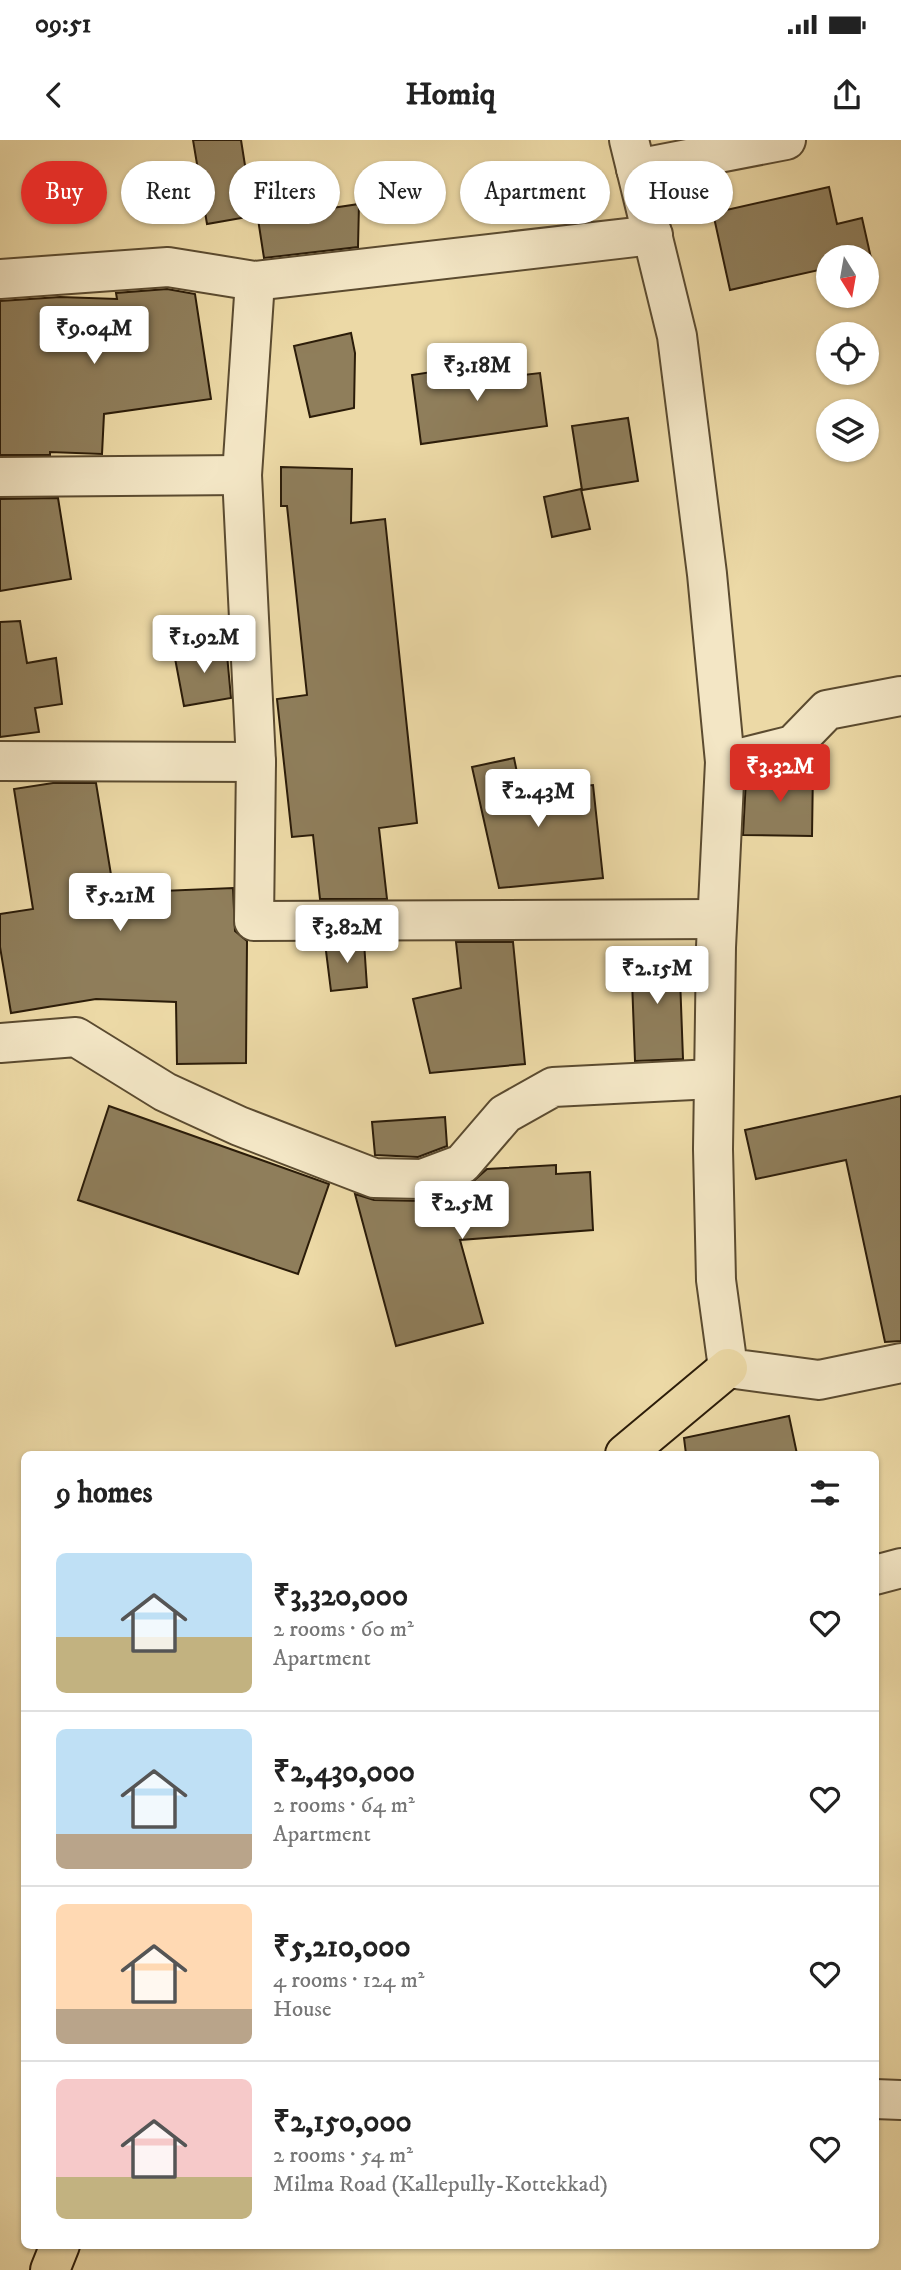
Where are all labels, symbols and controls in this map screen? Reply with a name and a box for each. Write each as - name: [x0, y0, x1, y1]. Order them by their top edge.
- text: 09:51: [35, 8, 91, 41]
- text: Homiq: [405, 75, 496, 115]
- icon: back: [35, 76, 73, 114]
- icon: share: [828, 76, 866, 114]
- chip: Buy: [21, 161, 107, 224]
- chip: Rent: [121, 161, 215, 224]
- chip: Filters: [229, 161, 340, 224]
- chip: New: [354, 161, 446, 224]
- chip: Apartment: [460, 161, 610, 224]
- chip: House: [624, 161, 733, 224]
- north arrow: [816, 245, 878, 308]
- map controls: [816, 245, 879, 462]
- pin: ₹9.04M: [37, 306, 151, 366]
- text: ₹9.04M: [56, 314, 132, 343]
- button: locate: [816, 322, 879, 385]
- pin: ₹3.18M: [420, 344, 534, 403]
- text: ₹3.18M: [443, 351, 511, 380]
- button: layers: [816, 399, 879, 462]
- pin: ₹1.92M: [147, 616, 261, 675]
- text: ₹1.92M: [169, 623, 239, 652]
- pin: ₹3.32M: [723, 744, 837, 804]
- text: ₹3.32M: [746, 752, 814, 781]
- pin: ₹2.43M: [481, 770, 595, 829]
- text: ₹2.43M: [501, 777, 575, 806]
- pin: ₹5.21M: [63, 874, 177, 933]
- text: ₹5.21M: [85, 881, 155, 910]
- pin: ₹3.82M: [290, 906, 404, 965]
- text: ₹3.82M: [311, 913, 383, 942]
- pin: ₹2.15M: [600, 946, 714, 1006]
- text: ₹2.15M: [621, 954, 693, 983]
- pin: ₹2.5M: [413, 1182, 511, 1241]
- text: ₹2.5M: [431, 1189, 493, 1218]
- icon: filters: [806, 1474, 844, 1512]
- text: 9 homes: [56, 1475, 153, 1512]
- text: ₹3,320,000: [273, 1578, 408, 1615]
- icon: home: [112, 1581, 196, 1665]
- icon: heart: [806, 1604, 844, 1642]
- text: 2 rooms · 60 m²: [273, 1615, 414, 1644]
- text: Apartment: [273, 1644, 371, 1673]
- text: ₹2,430,000: [273, 1754, 415, 1791]
- icon: home: [112, 1757, 196, 1841]
- icon: heart: [806, 1780, 844, 1818]
- text: 2 rooms · 64 m²: [273, 1791, 415, 1820]
- text: Apartment: [273, 1820, 371, 1849]
- text: ₹5,210,000: [273, 1929, 411, 1966]
- icon: home: [112, 1932, 196, 2016]
- icon: heart: [806, 1955, 844, 1993]
- text: 4 rooms · 124 m²: [273, 1966, 424, 1995]
- text: House: [273, 1995, 331, 2024]
- text: ₹2,150,000: [273, 2104, 412, 2141]
- icon: home: [112, 2107, 196, 2191]
- icon: heart: [806, 2130, 844, 2168]
- text: 2 rooms · 54 m²: [273, 2141, 413, 2170]
- text: Milma Road (Kallepully-Kottekkad): [273, 2170, 608, 2199]

